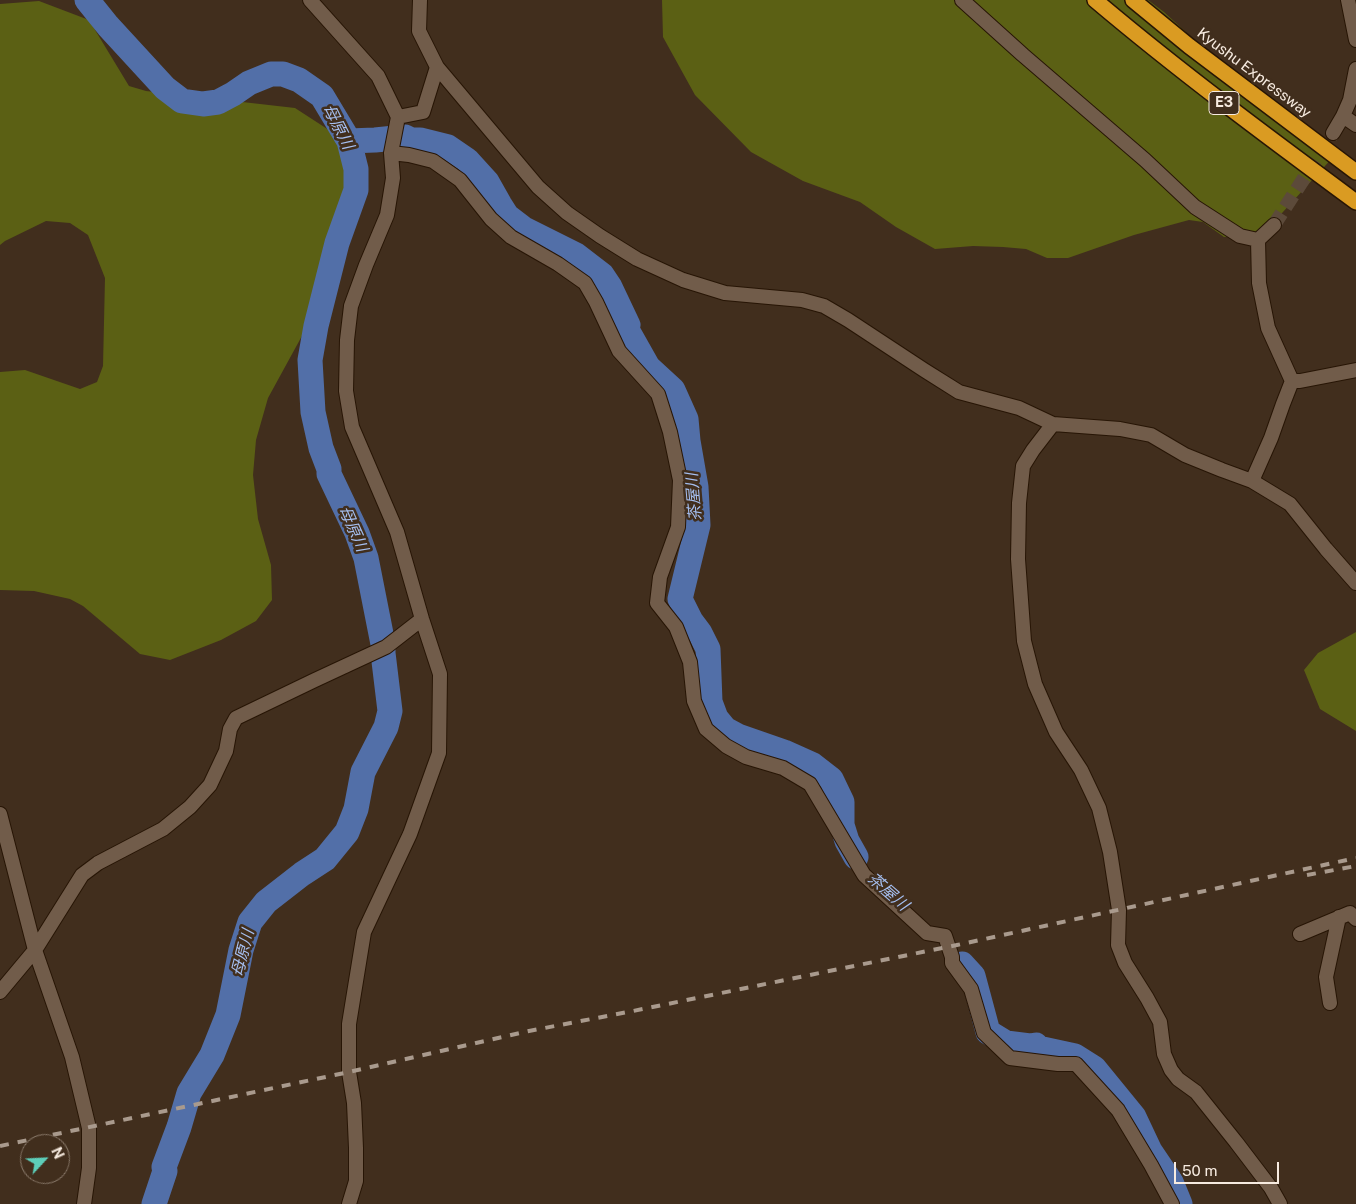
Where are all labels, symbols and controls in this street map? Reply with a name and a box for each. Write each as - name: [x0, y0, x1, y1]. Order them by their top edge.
- street label: Kyushu Expressway: [1193, 24, 1315, 122]
- road number: E3: [1209, 92, 1239, 115]
- water label: 母原川: [319, 101, 357, 153]
- water label: 茶屋川: [682, 472, 706, 522]
- water label: 母原川: [334, 503, 372, 555]
- water label: 茶屋川: [864, 869, 912, 915]
- water label: 母原川: [228, 927, 258, 979]
- north arrow: [20, 1134, 70, 1184]
- text: N: [48, 1145, 67, 1161]
- scale bar: [1176, 1152, 1281, 1184]
- text: 50 m: [1182, 1162, 1217, 1179]

